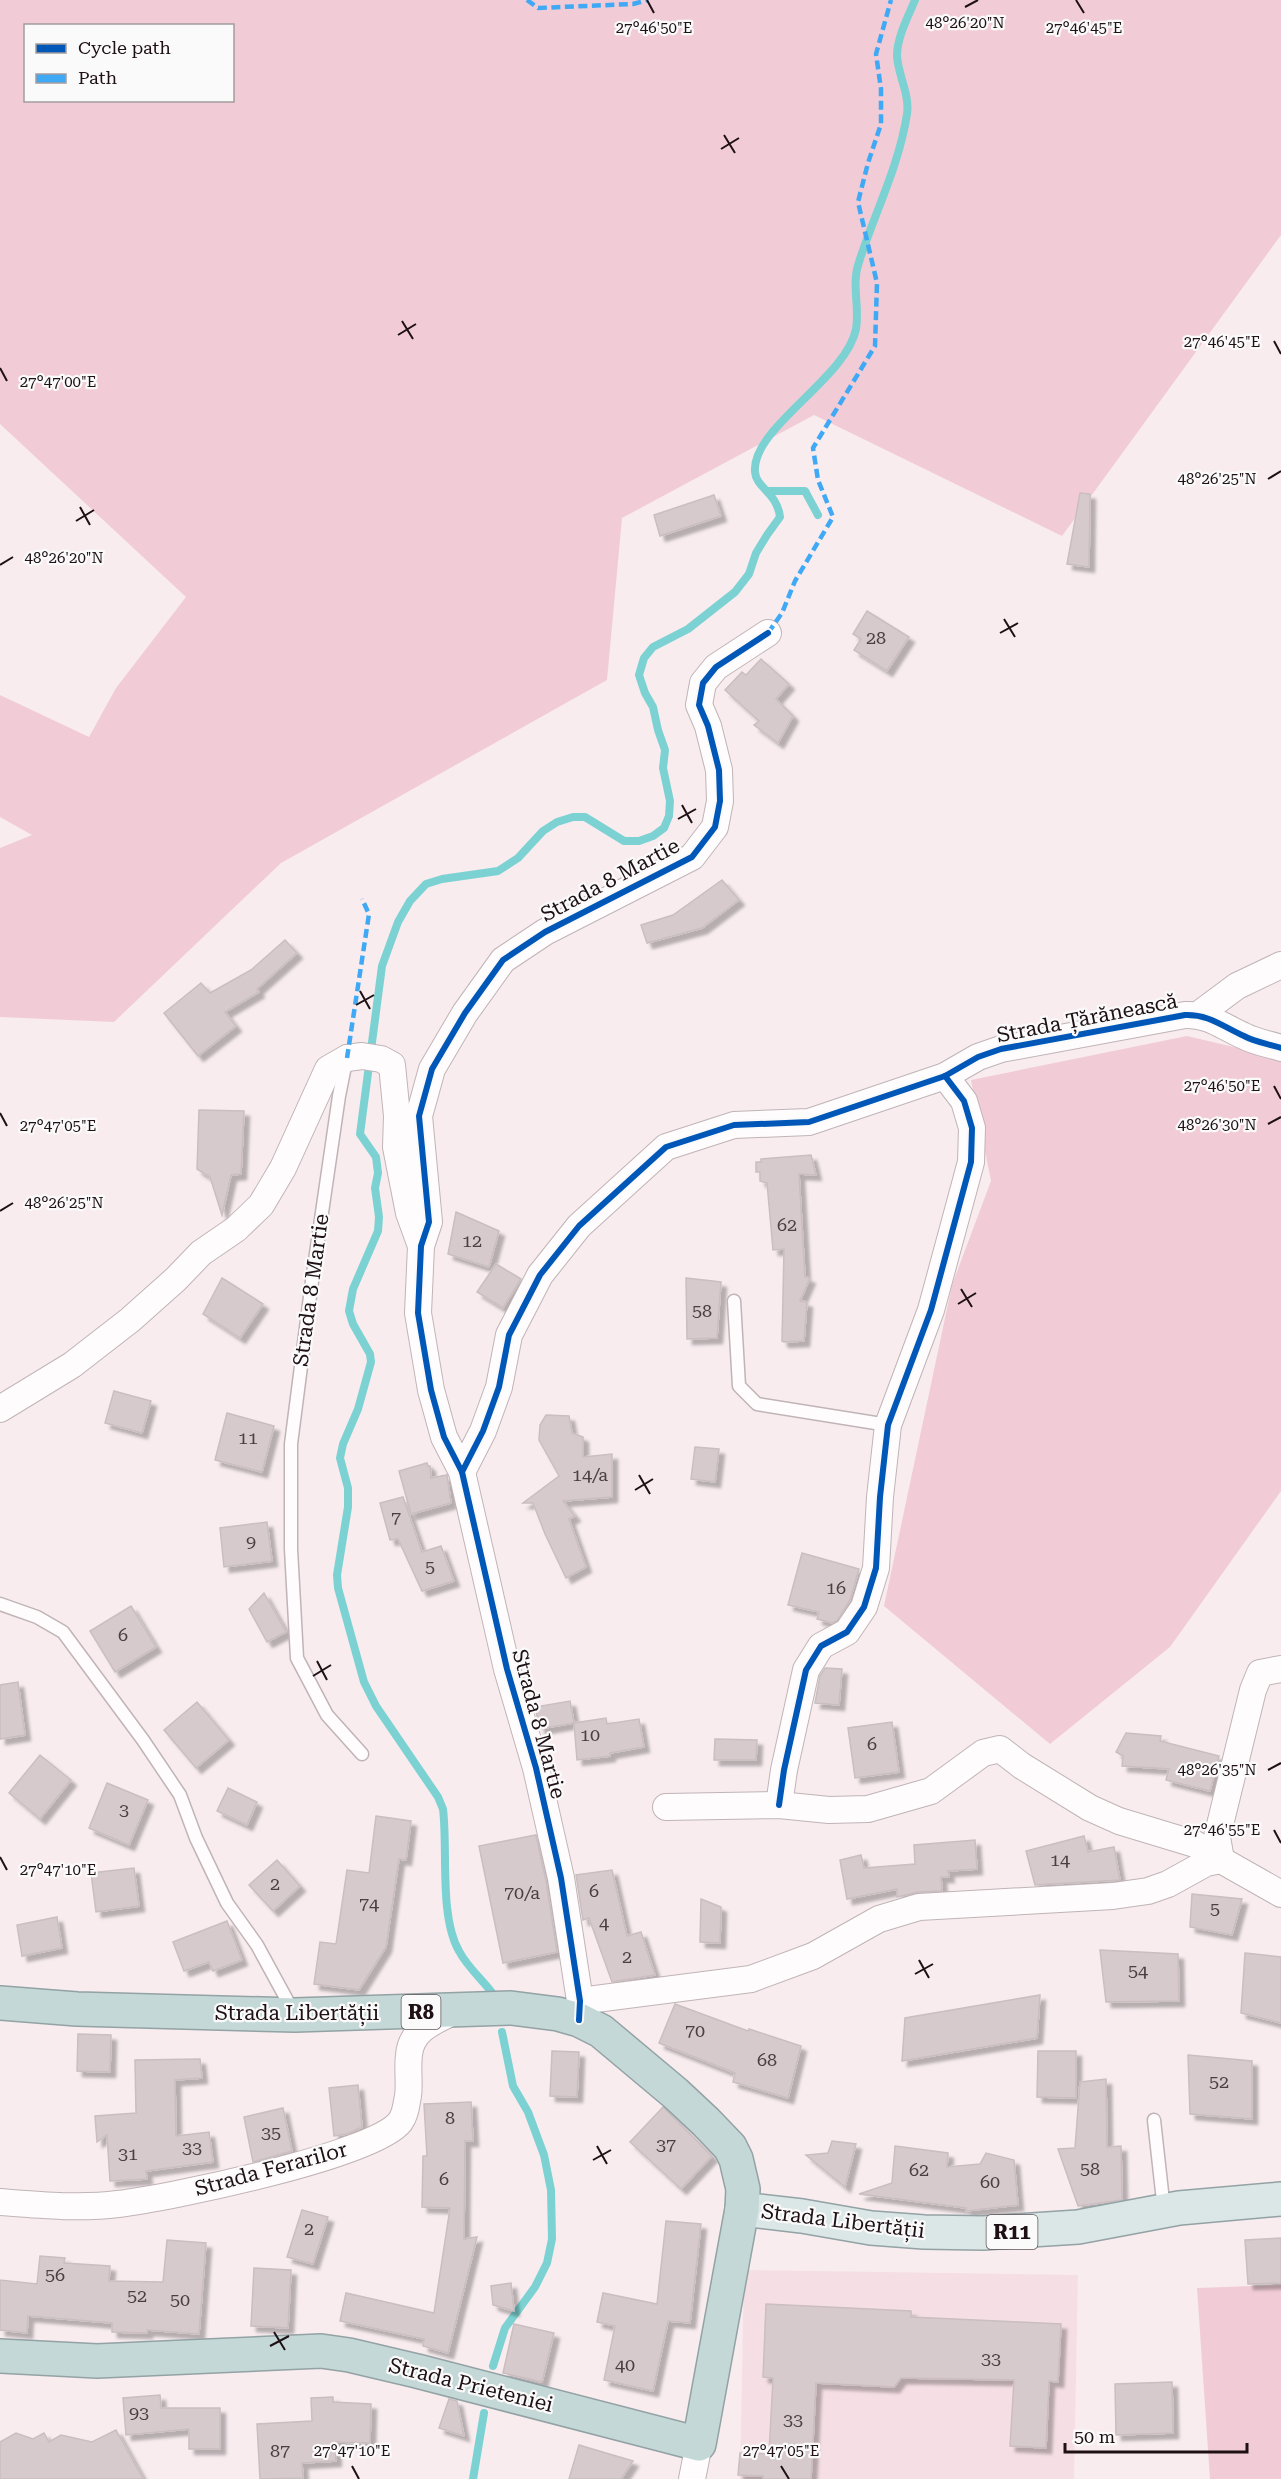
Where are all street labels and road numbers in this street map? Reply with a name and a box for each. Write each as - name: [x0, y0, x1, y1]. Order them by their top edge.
- street label: Strada 8 Martie: [536, 833, 684, 927]
- street label: Strada Țărănească: [995, 989, 1180, 1049]
- street label: Strada 8 Martie: [288, 1212, 334, 1368]
- street label: Strada 8 Martie: [508, 1647, 570, 1801]
- road number: R8: [402, 1995, 440, 2029]
- street label: Strada Libertății: [215, 2001, 380, 2027]
- street label: Strada Ferarilor: [192, 2137, 350, 2201]
- street label: Strada Libertății: [760, 2199, 926, 2245]
- road number: R11: [986, 2215, 1038, 2249]
- street label: Strada Prieteniei: [386, 2353, 556, 2417]

